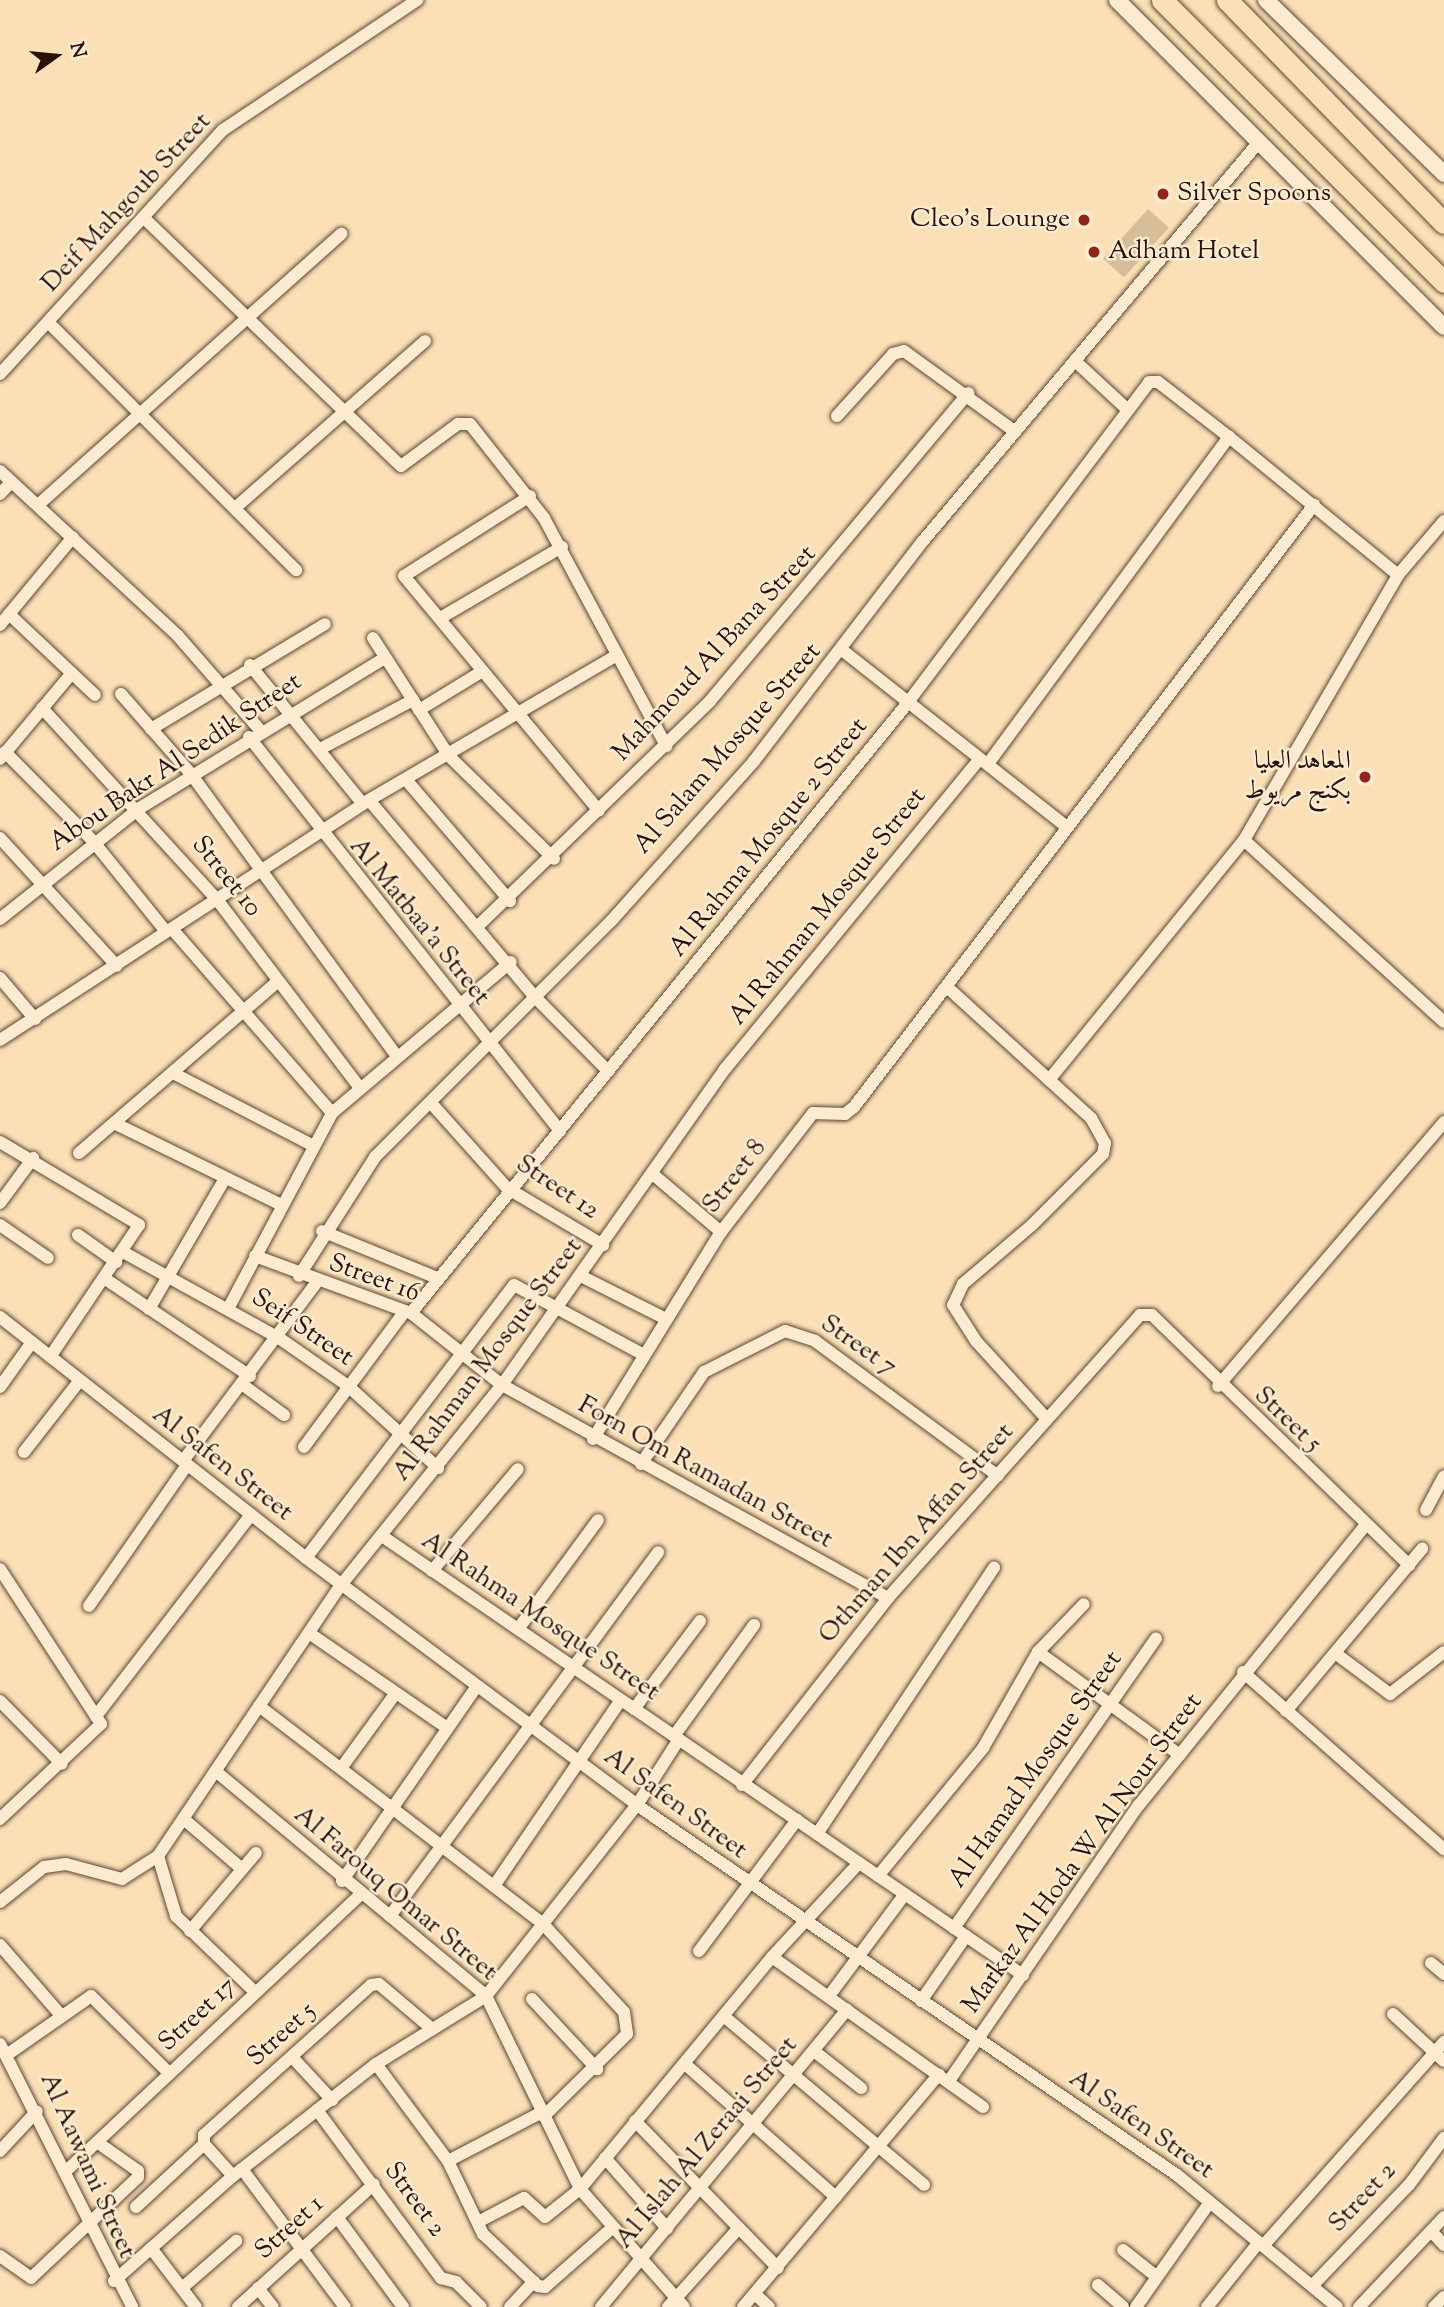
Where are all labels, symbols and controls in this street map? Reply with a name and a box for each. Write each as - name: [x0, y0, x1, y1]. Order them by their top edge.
- north arrow: [21, 21, 91, 91]
- text: N: [62, 40, 92, 61]
- street label: Deif Mahgoub Street: [36, 107, 218, 299]
- place label: Silver Spoons: [1177, 178, 1331, 210]
- marker: Silver Spoons: [1155, 186, 1171, 202]
- place label: Cleo's Lounge: [910, 204, 1070, 236]
- marker: Cleo's Lounge: [1076, 212, 1092, 228]
- place label: Adham Hotel: [1108, 236, 1260, 268]
- marker: Adham Hotel: [1086, 244, 1102, 260]
- street label: Mahmoud Al Bana Street: [607, 539, 823, 769]
- street label: Al Salam Mosque Street: [628, 637, 828, 861]
- street label: Abou Bakr Al Sedik Street: [44, 667, 308, 859]
- street label: Al Rahma Mosque 2 Street: [663, 712, 875, 964]
- place label: المعاهد العليا بكنج مريوط: [1244, 746, 1351, 808]
- marker: المعاهد العليا بكنج مريوط: [1357, 769, 1373, 785]
- street label: Al Rahman Mosque Street: [723, 782, 933, 1032]
- street label: Street 10: [184, 830, 268, 924]
- street label: Al Matbaa'a Street: [342, 832, 496, 1012]
- street label: Street 8: [696, 1134, 774, 1220]
- street label: Street 12: [509, 1149, 605, 1227]
- street label: Al Rahman Mosque Street: [386, 1232, 590, 1488]
- street label: Street 16: [324, 1248, 424, 1310]
- street label: Seif Street: [245, 1282, 359, 1374]
- street label: Street 7: [814, 1309, 902, 1383]
- street label: Street 5: [1247, 1380, 1327, 1460]
- street label: Forn Om Ramadan Street: [572, 1390, 838, 1556]
- street label: Al Safen Street: [145, 1399, 299, 1529]
- street label: Othman Ibn Affan Street: [813, 1417, 1021, 1651]
- street label: Al Rahma Mosque Street: [415, 1526, 665, 1708]
- street label: Al Hamad Mosque Street: [942, 1646, 1130, 1894]
- street label: Markaz Al Hoda W Al Nour Street: [956, 1688, 1210, 2020]
- street label: Al Safen Street: [597, 1741, 753, 1867]
- street label: Al Farouq Omar Street: [287, 1800, 503, 1988]
- street label: Street 17: [153, 1971, 243, 2059]
- street label: Street 5: [241, 1996, 323, 2074]
- street label: Al Islah Al Zeraai Street: [609, 2031, 805, 2255]
- street label: Al Safen Street: [1062, 2063, 1220, 2187]
- street label: Al Aawami Street: [32, 2068, 142, 2264]
- street label: Street 2: [1323, 2156, 1403, 2240]
- street label: Street 2: [376, 2157, 452, 2243]
- street label: Street 1: [249, 2189, 331, 2267]

